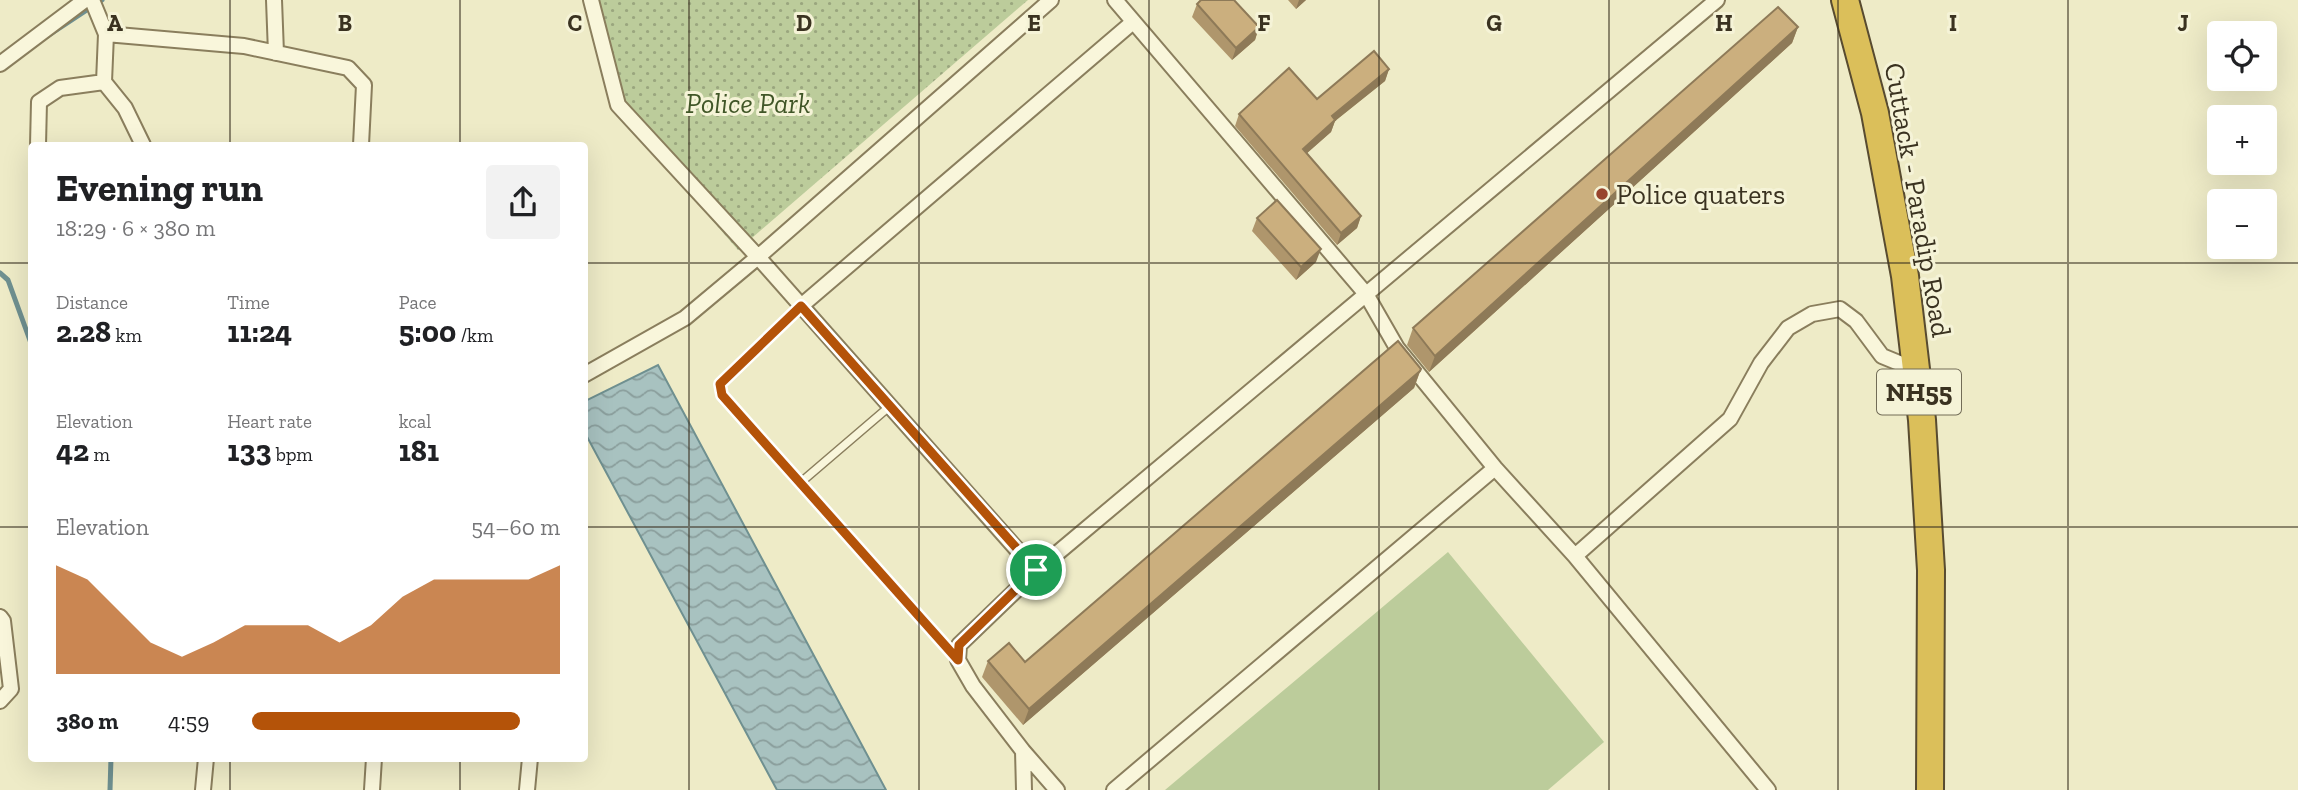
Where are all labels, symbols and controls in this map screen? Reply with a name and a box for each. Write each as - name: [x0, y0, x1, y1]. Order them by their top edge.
- text: A: [107, 9, 123, 37]
- text: B: [338, 9, 352, 37]
- text: C: [568, 9, 582, 37]
- text: D: [796, 9, 812, 37]
- text: E: [1027, 9, 1041, 37]
- text: F: [1257, 9, 1271, 37]
- text: G: [1486, 9, 1502, 37]
- text: H: [1715, 9, 1733, 37]
- text: I: [1949, 9, 1957, 37]
- text: J: [2177, 9, 2189, 37]
- map controls: [2207, 21, 2277, 259]
- button: locate: [2207, 21, 2277, 91]
- street label: Cuttack - Paradip Road: [1878, 60, 1958, 340]
- park label: Police Park: [686, 87, 810, 120]
- button: +: [2207, 105, 2277, 175]
- text: Evening run: [56, 165, 263, 211]
- button: share: [486, 165, 560, 239]
- place label: Police quaters: [1616, 178, 1785, 211]
- marker: Police quaters: [1594, 186, 1610, 202]
- button: −: [2207, 189, 2277, 259]
- text: 18:29 · 6 × 380 m: [56, 214, 215, 242]
- text: Distance: [56, 291, 128, 314]
- text: Time: [227, 291, 270, 314]
- text: Pace: [399, 291, 436, 314]
- text: 2.28: [56, 314, 111, 350]
- text: 11:24: [227, 314, 292, 350]
- text: 5:00: [399, 314, 456, 350]
- text: km: [111, 324, 142, 347]
- text: /km: [456, 324, 493, 347]
- road number: NH55: [1877, 370, 1961, 414]
- text: Elevation: [56, 410, 133, 433]
- text: Heart rate: [227, 410, 312, 433]
- text: kcal: [399, 410, 431, 433]
- text: 42: [56, 433, 89, 469]
- text: 133: [227, 433, 271, 469]
- text: 181: [399, 433, 439, 469]
- text: m: [89, 443, 110, 466]
- text: bpm: [271, 443, 313, 466]
- text: Elevation: [56, 513, 149, 541]
- text: 54–60 m: [471, 513, 560, 541]
- pin: [1006, 540, 1066, 600]
- icon: arrive: [1017, 551, 1055, 589]
- text: 380 m: [56, 707, 118, 735]
- text: 4:59: [168, 707, 210, 735]

